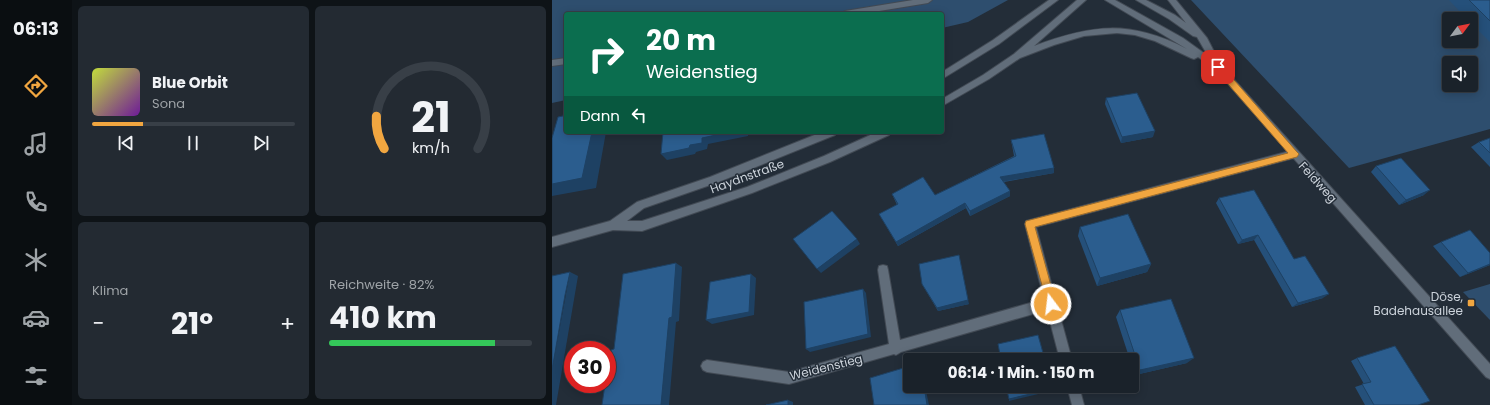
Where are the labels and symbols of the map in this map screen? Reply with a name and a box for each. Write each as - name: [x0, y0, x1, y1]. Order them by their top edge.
- north arrow: [1442, 12, 1478, 48]
- pin: [1201, 50, 1235, 84]
- street label: Haydnstraße: [708, 155, 786, 197]
- street label: Feldweg: [1295, 158, 1341, 206]
- position arrow: [1030, 283, 1072, 325]
- place label: Döse, Badehausallee: [1373, 288, 1464, 319]
- marker: Döse, Badehausallee: [1466, 298, 1476, 308]
- speed limit sign: 30: [564, 341, 616, 393]
- street label: Weidenstieg: [788, 350, 864, 384]

